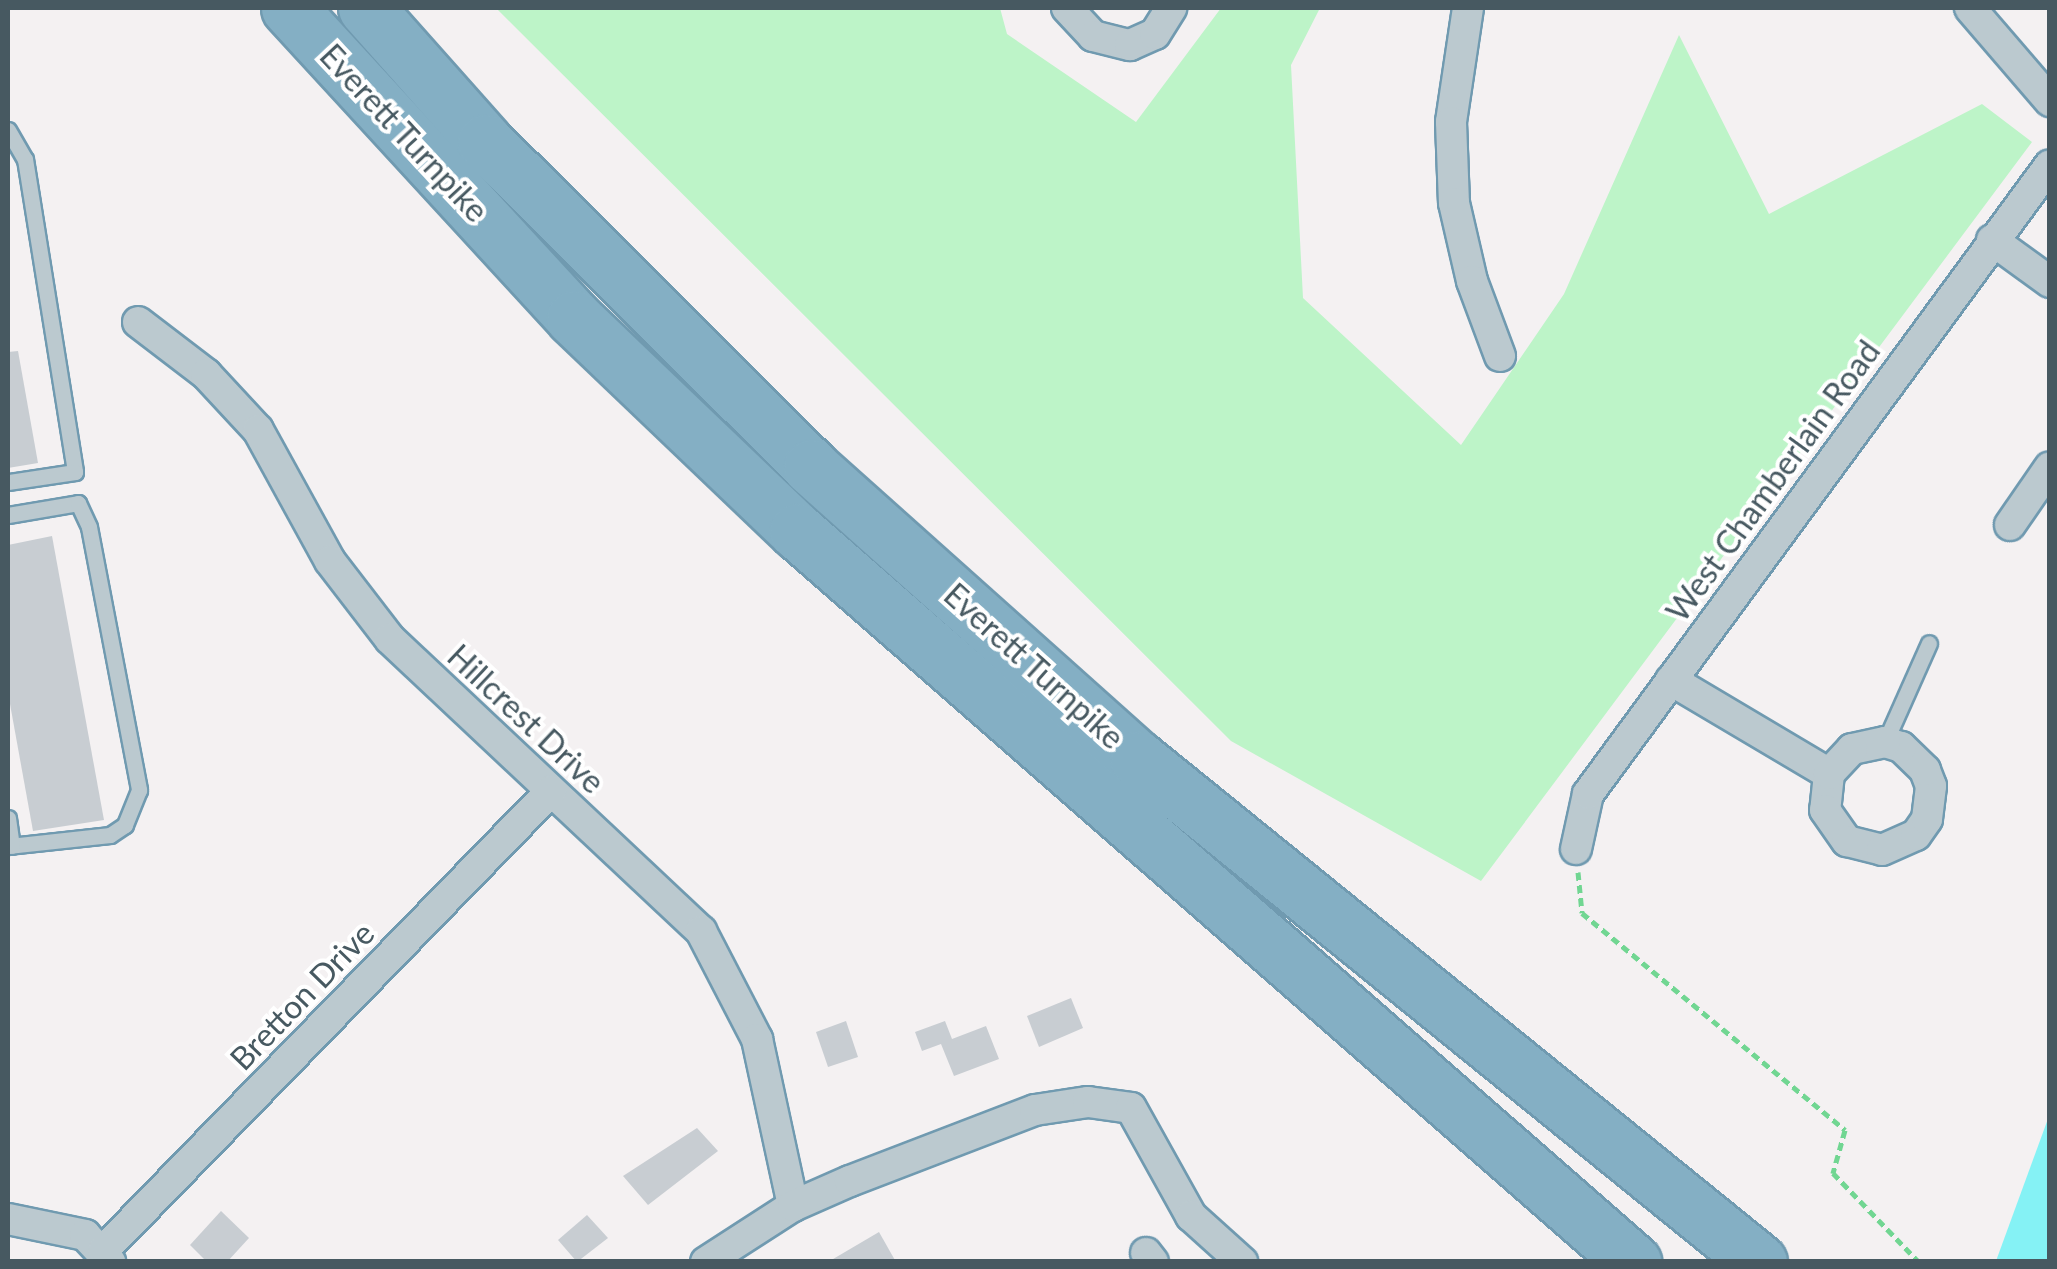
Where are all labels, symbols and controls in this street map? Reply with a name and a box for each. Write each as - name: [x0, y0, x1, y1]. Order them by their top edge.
- street label: Everett Turnpike: [312, 36, 496, 230]
- street label: West Chamberlain Road: [1658, 333, 1888, 629]
- street label: Everett Turnpike: [936, 575, 1132, 757]
- street label: Hillcrest Drive: [440, 637, 612, 801]
- street label: Bretton Drive: [222, 914, 382, 1078]

